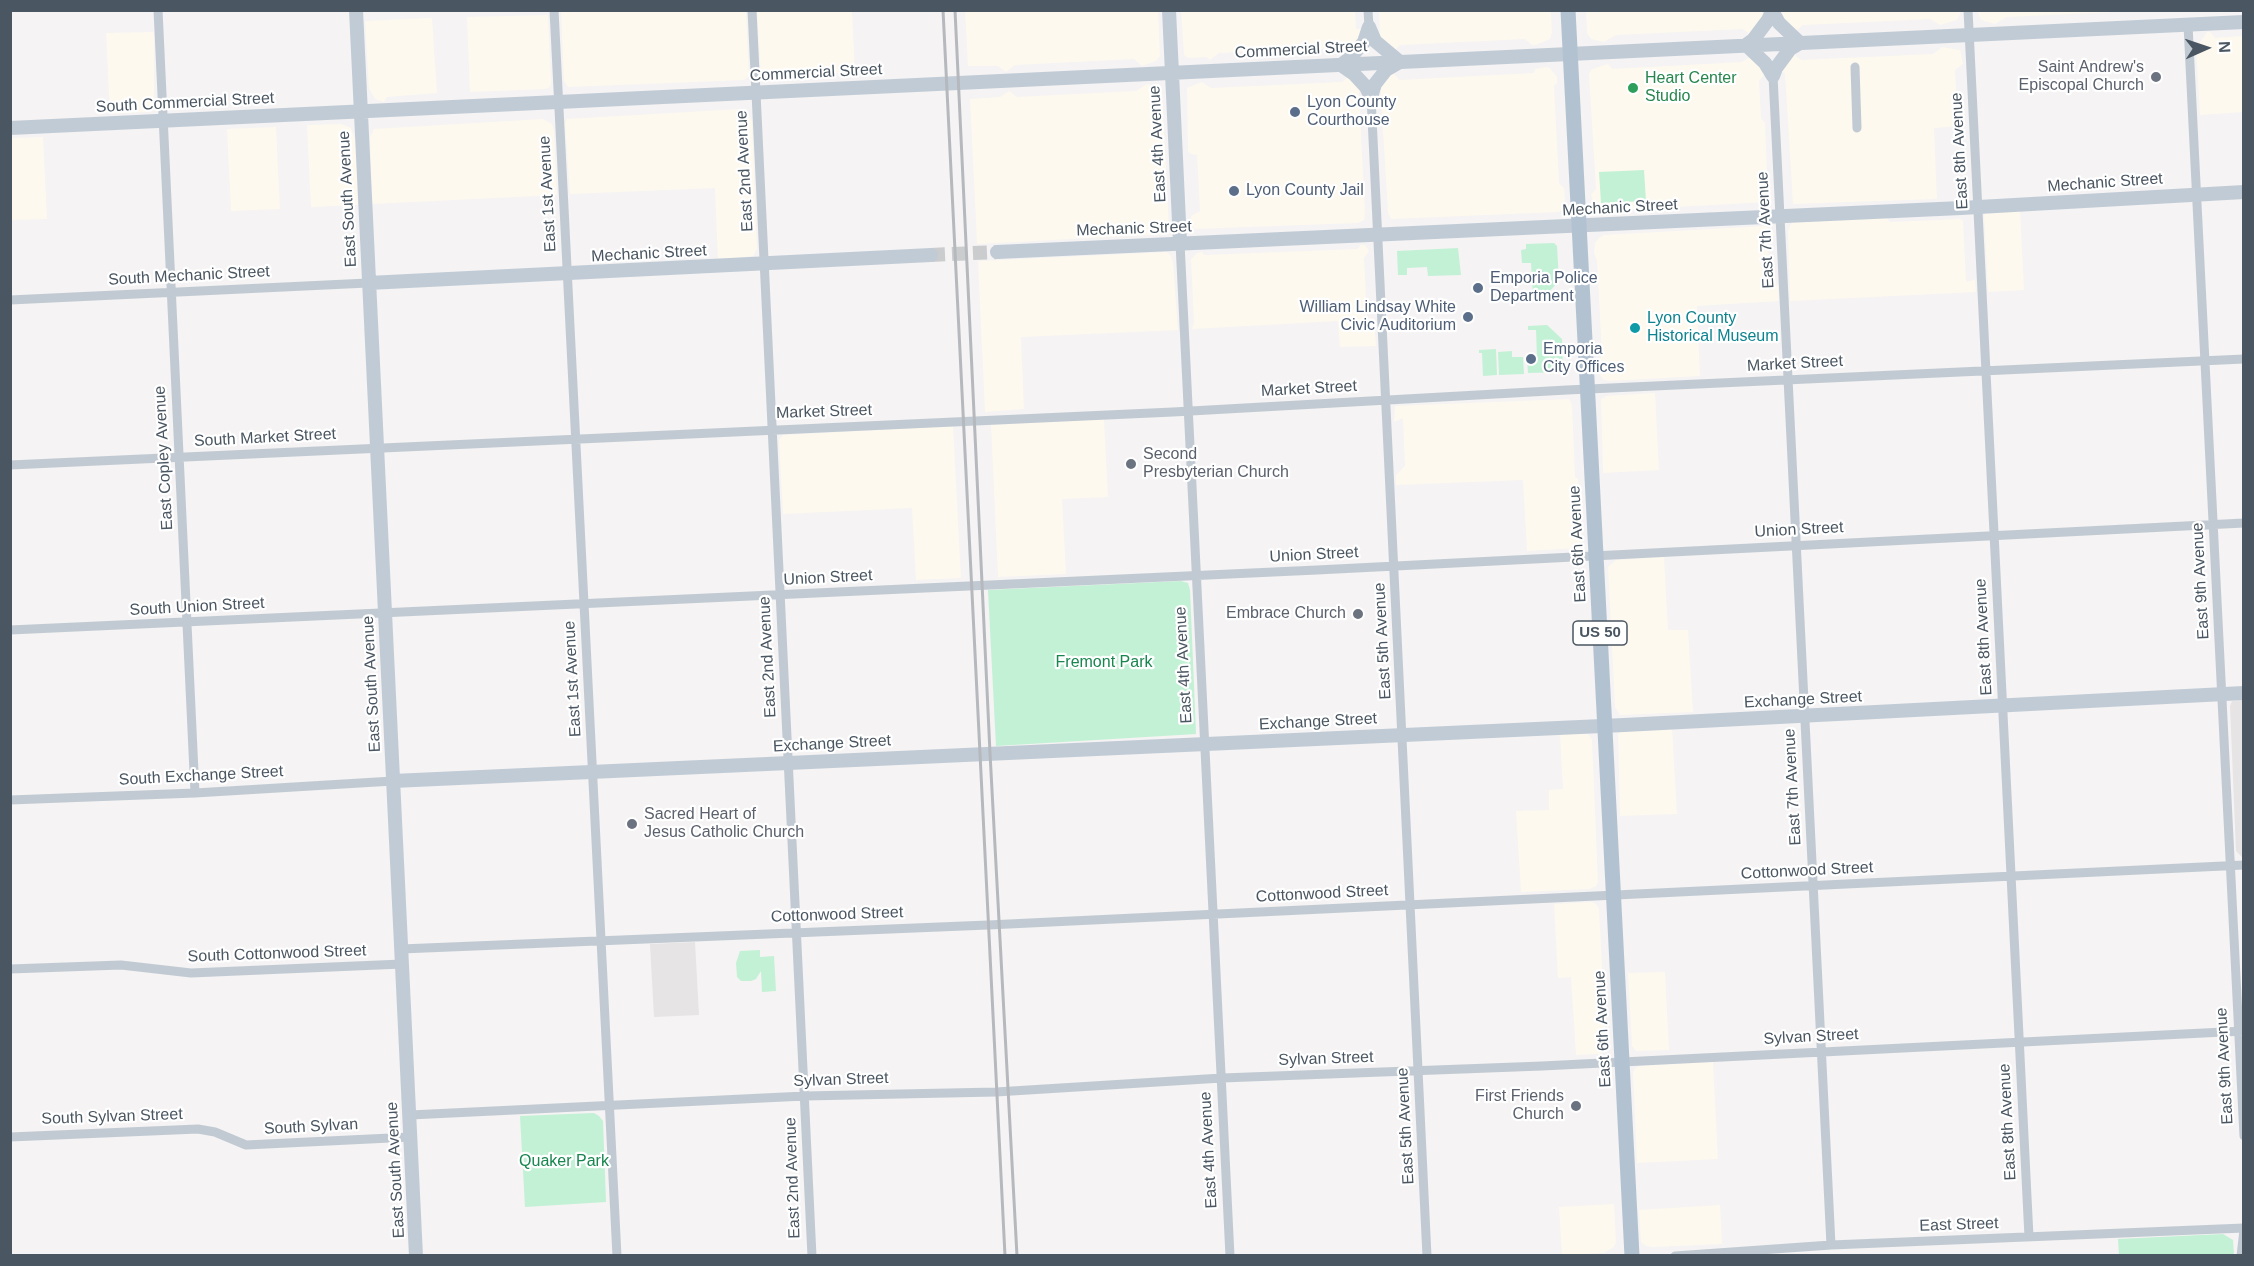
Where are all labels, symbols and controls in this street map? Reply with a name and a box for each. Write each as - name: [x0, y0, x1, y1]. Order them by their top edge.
- north arrow: [2176, 18, 2236, 78]
- street label: Commercial Street: [1234, 37, 1368, 63]
- text: N: [2216, 41, 2233, 53]
- place label: Saint Andrew's Episcopal Church: [2019, 58, 2144, 96]
- street label: Commercial Street: [749, 60, 883, 86]
- place label: Heart Center Studio: [1645, 69, 1737, 107]
- marker: Saint Andrew's Episcopal Church: [2149, 70, 2163, 84]
- marker: Heart Center Studio: [1626, 81, 1640, 95]
- street label: East 4th Avenue: [1145, 85, 1171, 203]
- street label: South Commercial Street: [95, 89, 275, 117]
- street label: East 8th Avenue: [1947, 92, 1973, 210]
- place label: Lyon County Courthouse: [1307, 93, 1396, 131]
- marker: Lyon County Courthouse: [1288, 105, 1302, 119]
- street label: East 2nd Avenue: [732, 110, 758, 232]
- street label: East South Avenue: [335, 130, 361, 268]
- street label: East 1st Avenue: [535, 135, 561, 253]
- street label: Mechanic Street: [2047, 169, 2163, 197]
- street label: East 7th Avenue: [1753, 171, 1779, 289]
- place label: Lyon County Jail: [1246, 181, 1364, 201]
- marker: Lyon County Jail: [1227, 184, 1241, 198]
- street label: Mechanic Street: [1562, 195, 1678, 221]
- street label: Mechanic Street: [1076, 217, 1192, 241]
- street label: Mechanic Street: [591, 241, 707, 267]
- street label: South Mechanic Street: [108, 262, 270, 290]
- place label: Emporia Police Department: [1490, 269, 1598, 307]
- marker: Emporia Police Department: [1471, 281, 1485, 295]
- place label: William Lindsay White Civic Auditorium: [1300, 298, 1456, 336]
- place label: Lyon County Historical Museum: [1647, 309, 1779, 347]
- marker: William Lindsay White Civic Auditorium: [1461, 310, 1475, 324]
- marker: Lyon County Historical Museum: [1628, 321, 1642, 335]
- place label: Emporia City Offices: [1543, 340, 1624, 378]
- marker: Emporia City Offices: [1524, 352, 1538, 366]
- street label: Market Street: [1747, 352, 1843, 376]
- street label: Market Street: [1261, 377, 1357, 401]
- street label: East Copley Avenue: [151, 385, 177, 531]
- street label: Market Street: [776, 401, 872, 423]
- street label: South Market Street: [193, 425, 337, 451]
- place label: Second Presbyterian Church: [1143, 445, 1289, 483]
- marker: Second Presbyterian Church: [1124, 457, 1138, 471]
- street label: East 6th Avenue: [1565, 485, 1591, 603]
- street label: Union Street: [1754, 518, 1844, 542]
- street label: East 9th Avenue: [2188, 522, 2214, 640]
- street label: Union Street: [1269, 543, 1359, 567]
- street label: Union Street: [783, 566, 873, 590]
- street label: East 8th Avenue: [1971, 578, 1997, 696]
- street label: East 5th Avenue: [1370, 582, 1396, 700]
- street label: South Union Street: [129, 594, 265, 620]
- street label: East 2nd Avenue: [755, 596, 781, 718]
- place label: Embrace Church: [1226, 604, 1346, 624]
- street label: East 4th Avenue: [1171, 606, 1197, 724]
- marker: Embrace Church: [1351, 607, 1365, 621]
- street label: East South Avenue: [359, 615, 385, 753]
- street label: East 1st Avenue: [560, 620, 586, 738]
- road number: US 50: [1573, 621, 1627, 645]
- park label: Fremont Park: [1056, 653, 1152, 673]
- street label: Exchange Street: [1743, 687, 1863, 713]
- street label: Exchange Street: [1258, 709, 1378, 735]
- street label: East 7th Avenue: [1780, 728, 1806, 846]
- street label: Exchange Street: [772, 731, 892, 757]
- street label: South Exchange Street: [118, 762, 284, 790]
- place label: Sacred Heart of Jesus Catholic Church: [644, 805, 804, 843]
- marker: Sacred Heart of Jesus Catholic Church: [625, 817, 639, 831]
- street label: Cottonwood Street: [1740, 858, 1874, 884]
- street label: Cottonwood Street: [1255, 881, 1389, 907]
- street label: Cottonwood Street: [770, 903, 904, 927]
- street label: South Cottonwood Street: [187, 941, 367, 967]
- street label: East 6th Avenue: [1590, 970, 1616, 1088]
- street label: East 9th Avenue: [2212, 1007, 2238, 1125]
- street label: Sylvan Street: [1763, 1025, 1859, 1049]
- street label: Sylvan Street: [1278, 1048, 1374, 1070]
- street label: East 8th Avenue: [1995, 1063, 2021, 1181]
- street label: East 5th Avenue: [1393, 1067, 1419, 1185]
- street label: Sylvan Street: [793, 1069, 889, 1091]
- place label: First Friends Church: [1475, 1087, 1564, 1125]
- street label: East 4th Avenue: [1196, 1091, 1222, 1209]
- marker: First Friends Church: [1569, 1099, 1583, 1113]
- street label: East South Avenue: [383, 1101, 409, 1239]
- street label: South Sylvan Street: [41, 1105, 183, 1129]
- street label: South Sylvan: [263, 1115, 359, 1139]
- street label: East 2nd Avenue: [781, 1117, 805, 1239]
- park label: Quaker Park: [519, 1152, 609, 1172]
- street label: East Street: [1919, 1214, 1999, 1236]

